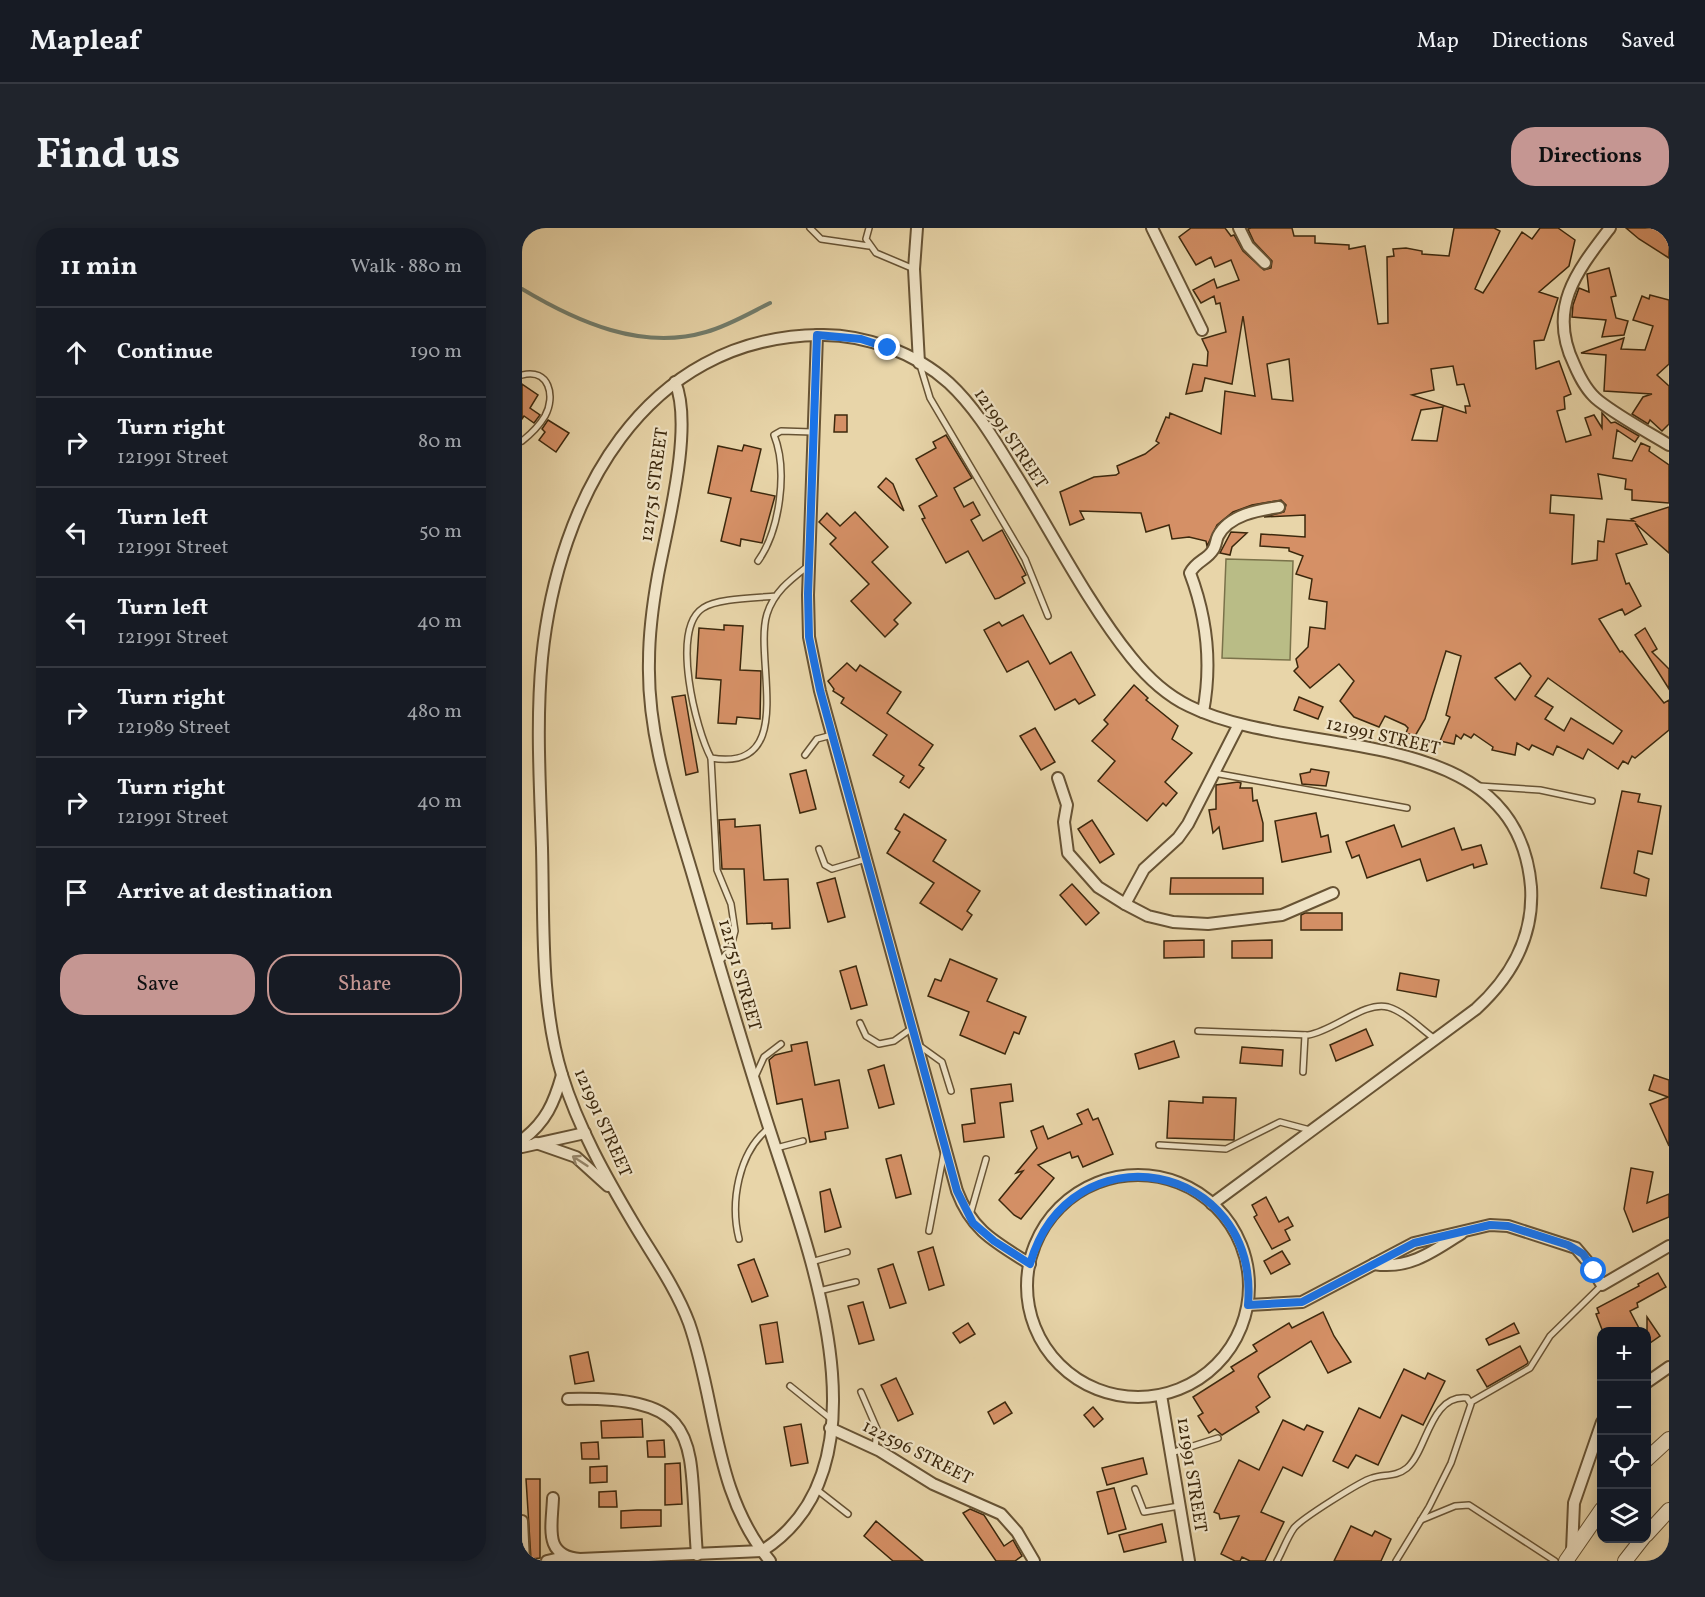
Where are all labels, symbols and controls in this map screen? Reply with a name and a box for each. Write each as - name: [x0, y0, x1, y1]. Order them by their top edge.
- text: Mapleaf: [30, 22, 140, 61]
- text: Map: [1417, 27, 1459, 56]
- text: Directions: [1492, 27, 1588, 56]
- text: Saved: [1621, 27, 1675, 56]
- text: Find us: [36, 127, 180, 186]
- button: Directions: [1511, 127, 1669, 186]
- text: 11 min: [60, 249, 138, 285]
- text: Walk · 880 m: [351, 253, 462, 281]
- route end: [874, 334, 900, 360]
- icon: ahead: [60, 336, 93, 369]
- text: Continue: [117, 337, 213, 368]
- text: 190 m: [410, 338, 462, 366]
- street label: 121991 STREET: [967, 384, 1053, 495]
- text: Turn right: [117, 413, 225, 444]
- icon: right: [60, 426, 93, 459]
- street label: 121751 STREET: [635, 426, 675, 544]
- text: 80 m: [418, 428, 462, 456]
- text: 121991 Street: [117, 444, 228, 472]
- text: Turn left: [117, 503, 208, 534]
- icon: left: [60, 516, 93, 549]
- text: 50 m: [419, 518, 462, 546]
- text: 121991 Street: [117, 534, 228, 562]
- text: Turn left: [117, 593, 208, 624]
- icon: left: [60, 606, 93, 639]
- text: 40 m: [417, 608, 462, 636]
- text: 121991 Street: [117, 624, 228, 652]
- text: Turn right: [117, 683, 225, 714]
- icon: right: [60, 696, 93, 729]
- text: 480 m: [407, 698, 462, 726]
- street label: 121991 STREET: [1323, 712, 1443, 762]
- text: 121989 Street: [117, 714, 231, 742]
- text: Turn right: [117, 773, 225, 804]
- icon: right: [60, 786, 93, 819]
- text: 40 m: [417, 788, 462, 816]
- text: 121991 Street: [117, 804, 228, 832]
- icon: arrive: [60, 876, 93, 909]
- text: Arrive at destination: [117, 877, 333, 908]
- street label: 121751 STREET: [711, 916, 767, 1034]
- button: Save: [60, 954, 255, 1015]
- button: Share: [267, 954, 462, 1015]
- street label: 121991 STREET: [567, 1065, 637, 1182]
- one-way arrow: [571, 1154, 588, 1167]
- route start: [1580, 1257, 1606, 1283]
- map controls: [1597, 1327, 1651, 1543]
- button: +: [1597, 1327, 1651, 1381]
- button: −: [1597, 1381, 1651, 1435]
- street label: 122596 STREET: [858, 1414, 977, 1492]
- street label: 121991 STREET: [1170, 1416, 1213, 1535]
- button: locate: [1597, 1435, 1651, 1489]
- button: layers: [1597, 1489, 1651, 1543]

